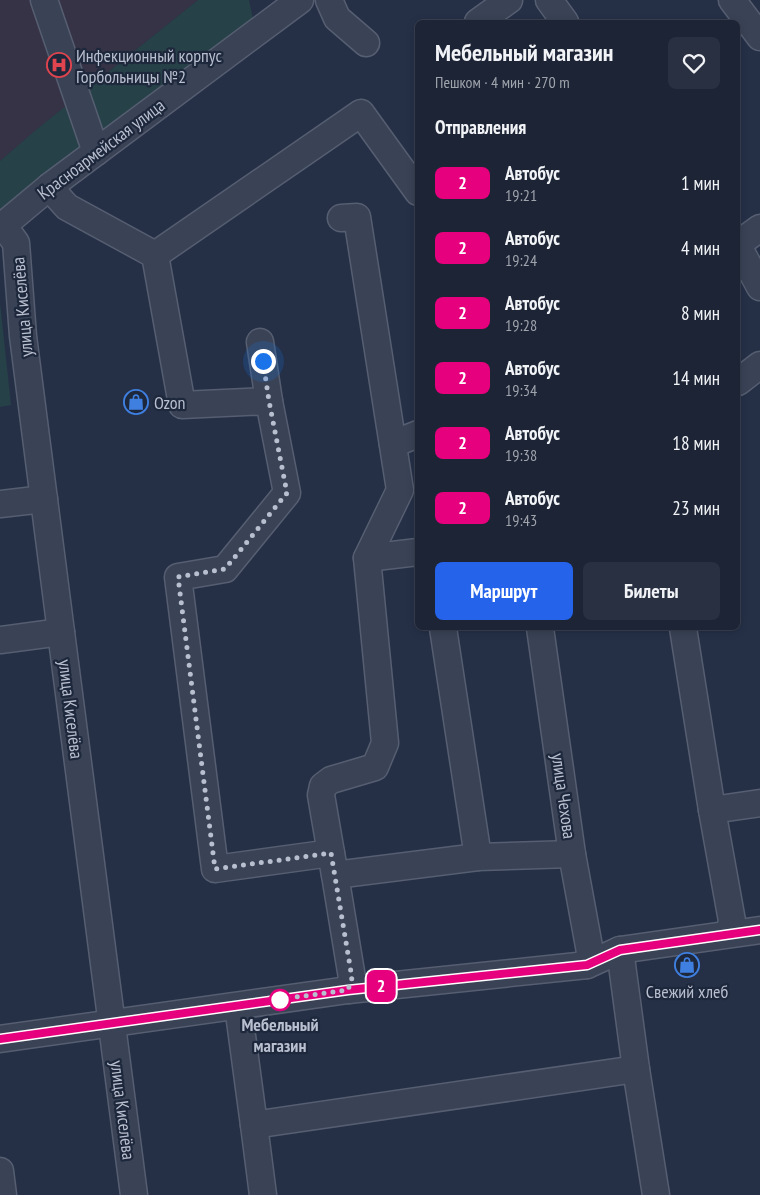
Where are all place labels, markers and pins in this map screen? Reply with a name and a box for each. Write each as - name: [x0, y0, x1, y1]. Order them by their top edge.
- place label: Инфекционный корпус Горбольницы №2: [76, 44, 222, 88]
- hospital icon: Инфекционный корпус Горбольницы №2: [46, 52, 72, 78]
- shop icon: Ozon: [123, 389, 149, 415]
- place label: Ozon: [154, 391, 186, 414]
- shop icon: Свежий хлеб: [674, 952, 700, 978]
- place label: Свежий хлеб: [646, 980, 728, 1003]
- marker: Мебельный магазин: [269, 989, 291, 1011]
- place label: Мебельный магазин: [241, 1013, 319, 1057]

